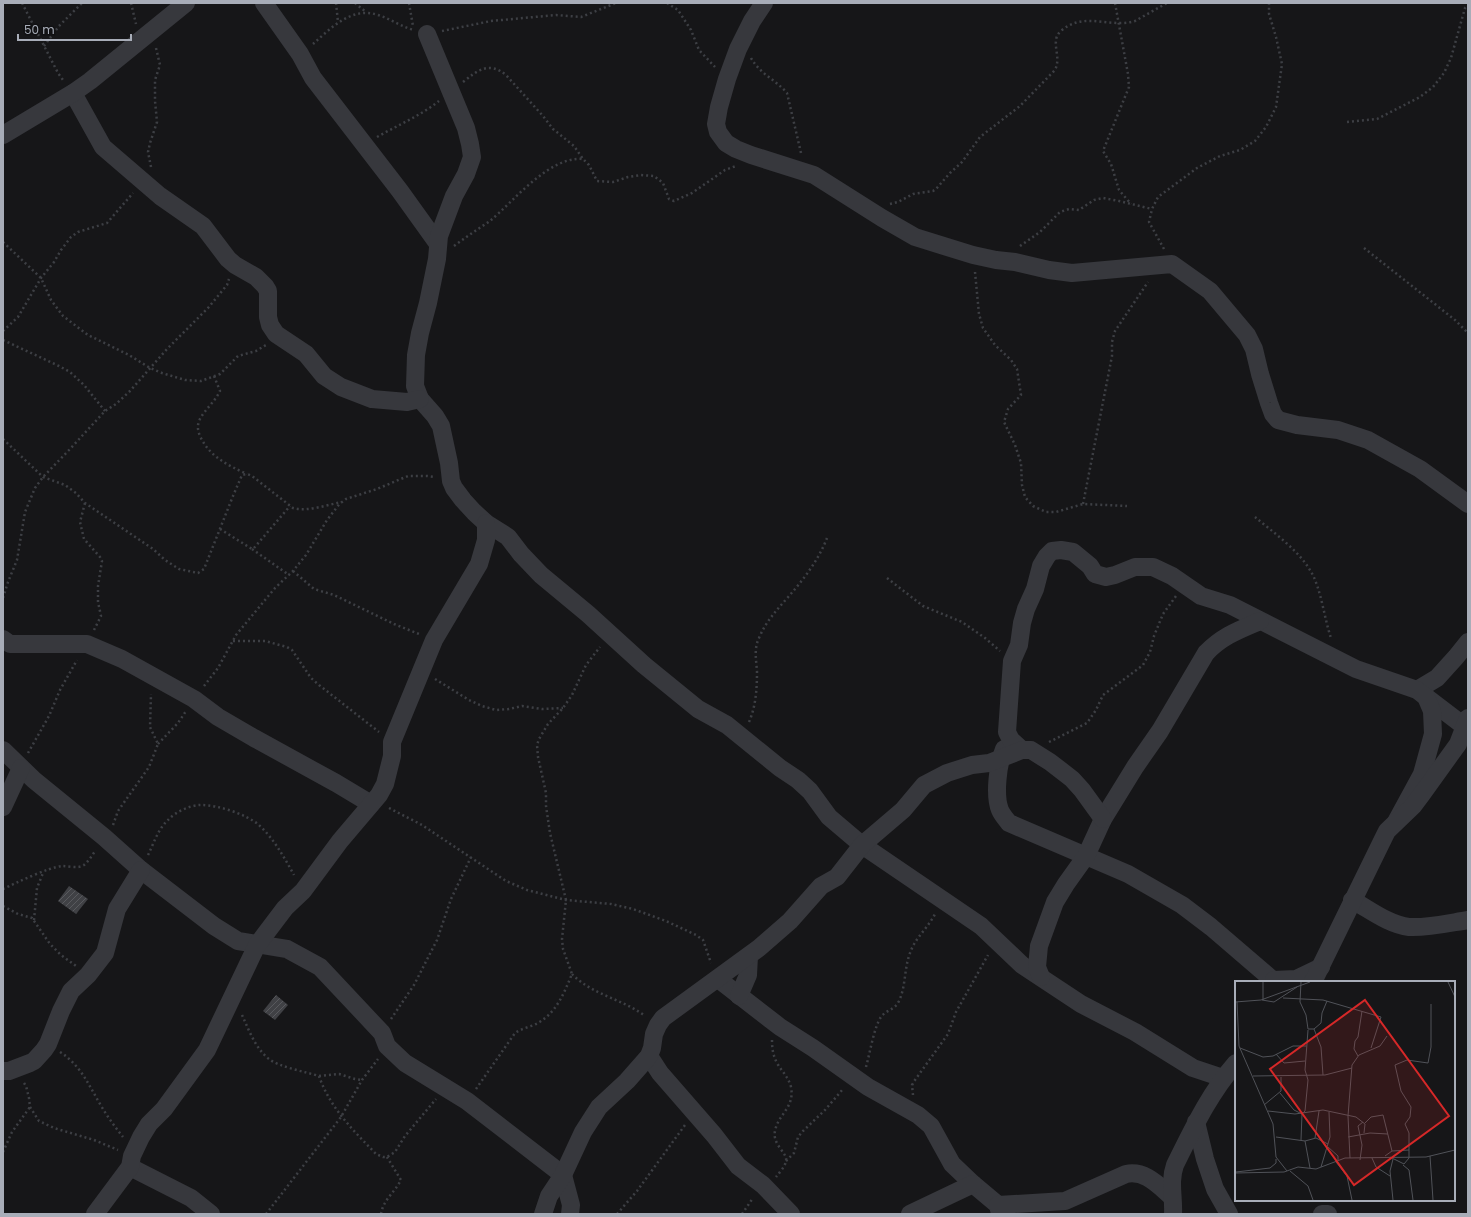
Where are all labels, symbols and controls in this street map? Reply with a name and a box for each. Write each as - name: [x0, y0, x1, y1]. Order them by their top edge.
- scale bar: [18, 16, 131, 42]
- text: 50 m: [24, 21, 55, 38]
- inset map: [1235, 981, 1455, 1201]

